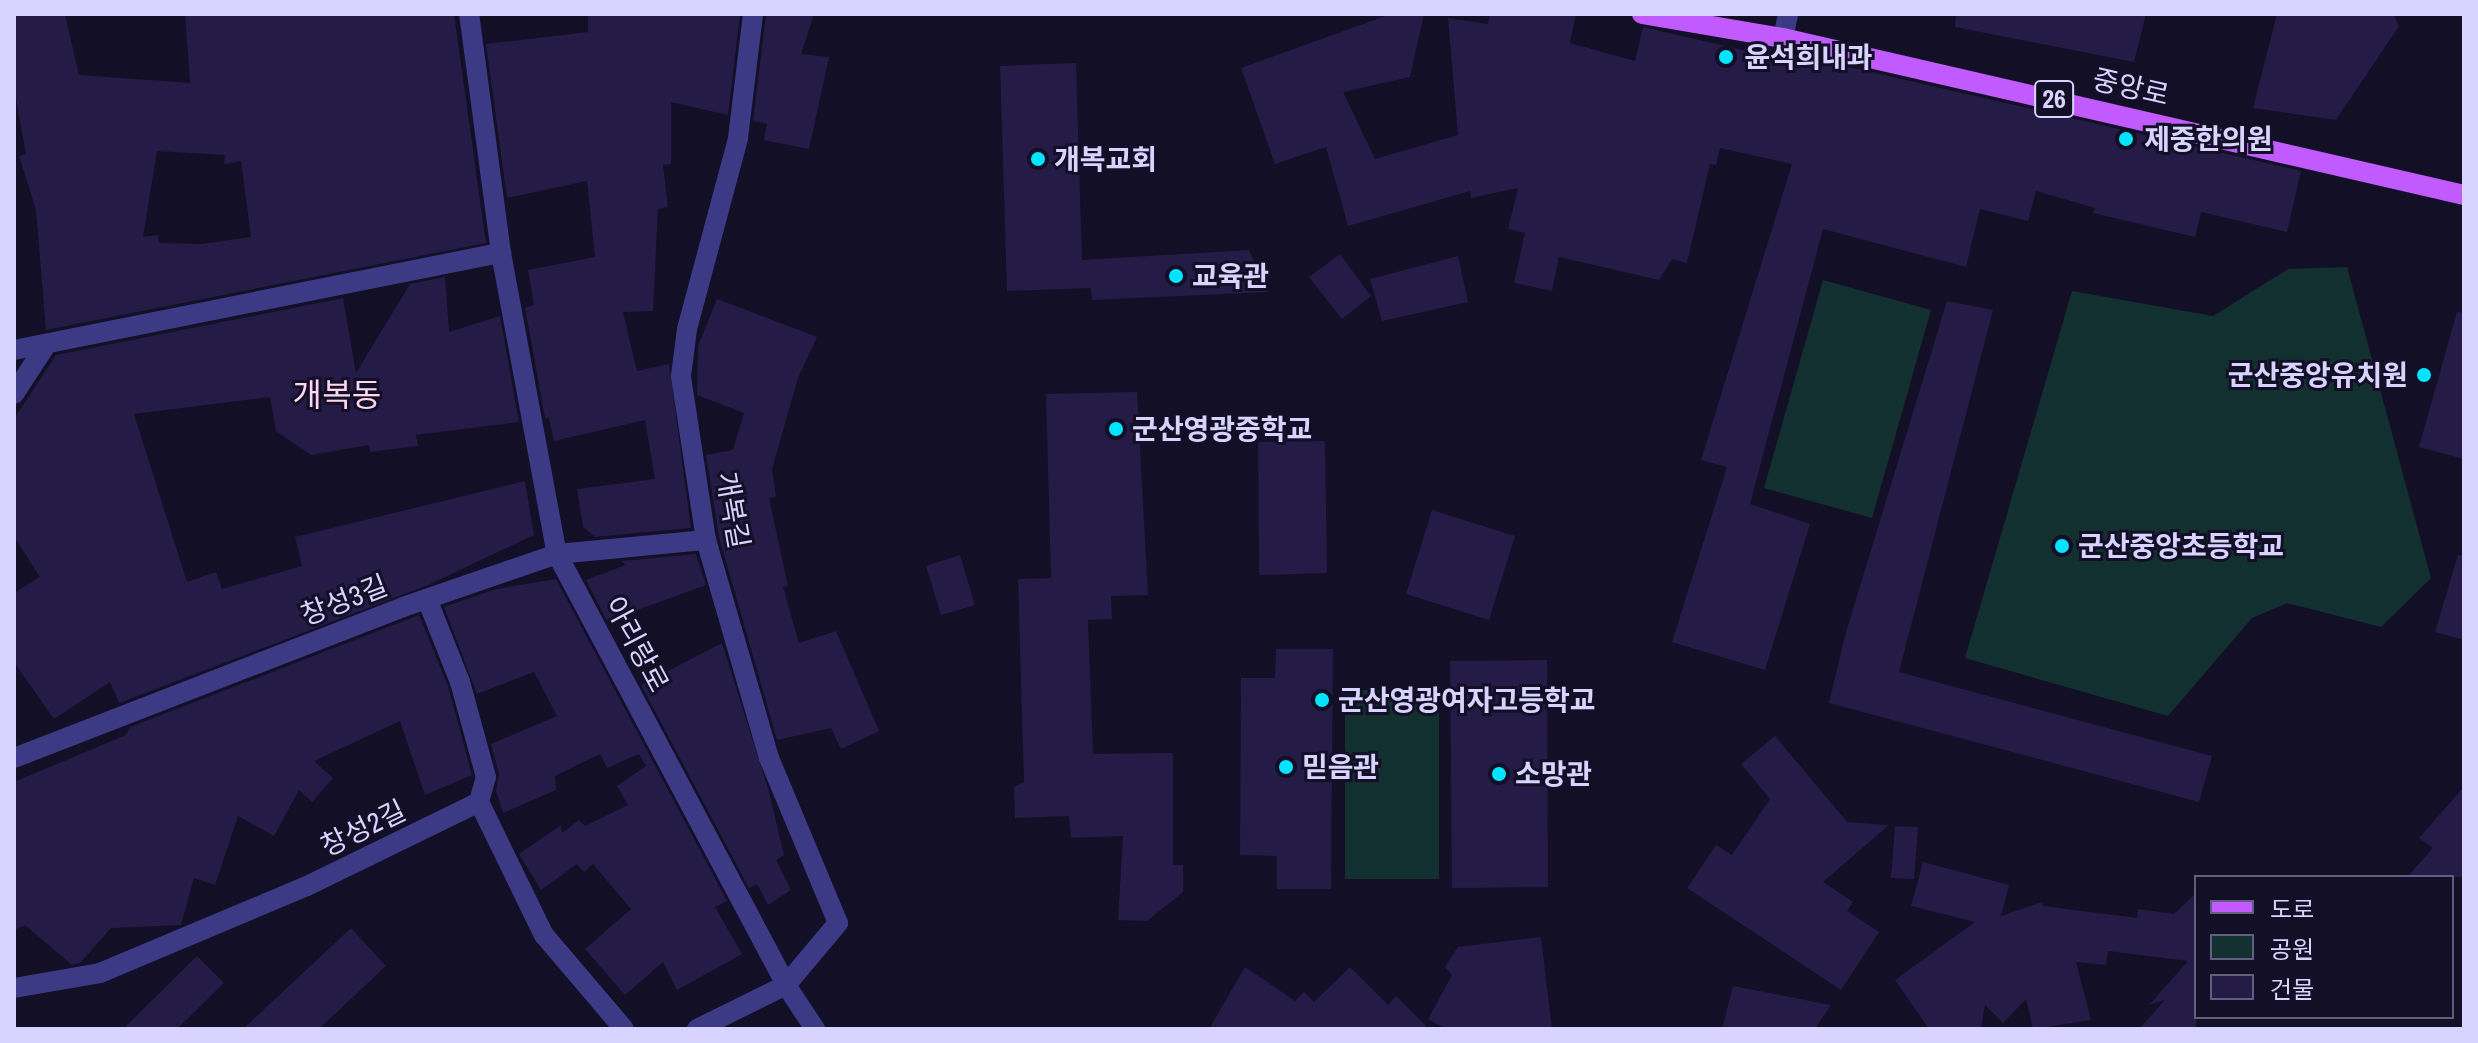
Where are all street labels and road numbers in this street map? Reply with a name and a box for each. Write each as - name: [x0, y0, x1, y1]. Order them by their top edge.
- street label: 중앙로: [2090, 62, 2172, 112]
- road number: 26: [2034, 77, 2074, 121]
- street label: 개복길: [710, 469, 756, 551]
- street label: 창성3길: [296, 568, 392, 632]
- street label: 아리랑로: [598, 591, 676, 697]
- street label: 창성2길: [315, 793, 411, 863]

